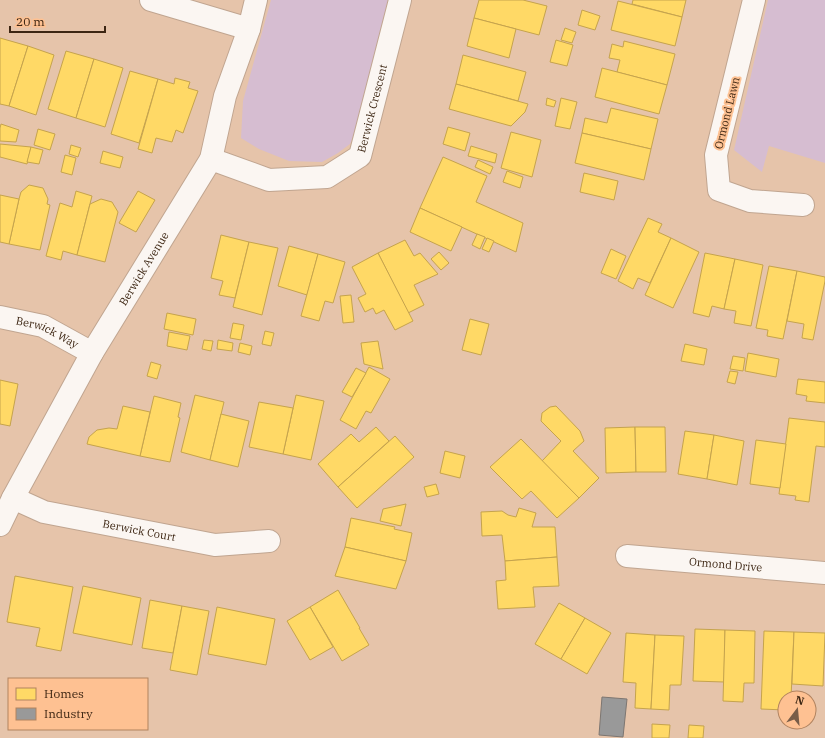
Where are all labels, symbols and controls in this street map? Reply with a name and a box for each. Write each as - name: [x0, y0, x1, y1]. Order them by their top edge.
- scale bar: [10, 8, 105, 34]
- text: 20 m: [16, 14, 45, 29]
- street label: Berwick Crescent: [354, 63, 390, 154]
- street label: Ormond Lawn: [711, 76, 743, 150]
- street label: Berwick Avenue: [116, 229, 172, 308]
- street label: Berwick Way: [15, 314, 81, 351]
- street label: Berwick Court: [102, 516, 177, 544]
- street label: Ormond Drive: [688, 554, 763, 575]
- legend: [8, 678, 148, 730]
- text: Homes: [44, 686, 84, 701]
- north arrow: [777, 690, 817, 730]
- text: N: [794, 692, 806, 708]
- text: Industry: [44, 706, 93, 721]

